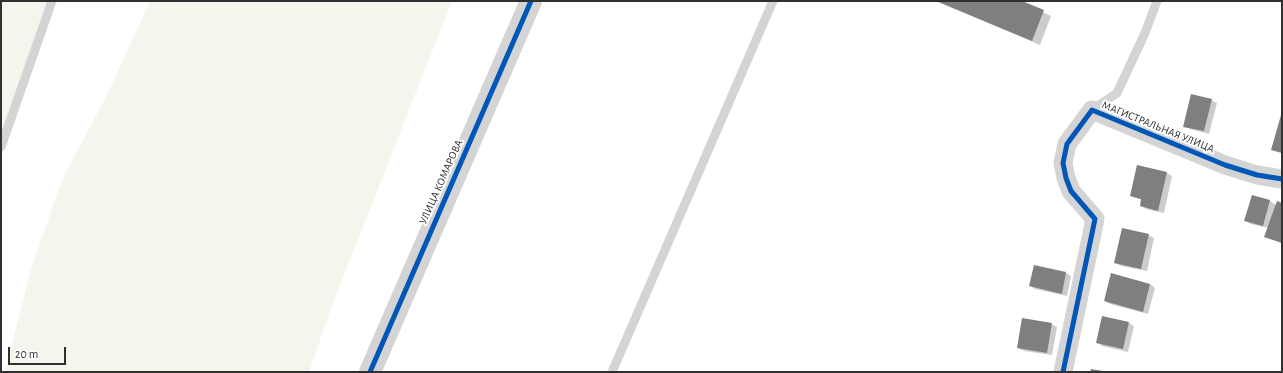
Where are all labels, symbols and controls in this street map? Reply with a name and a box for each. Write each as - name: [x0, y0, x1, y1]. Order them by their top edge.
- street label: МАГИСТРАЛЬНАЯ УЛИЦА: [1100, 98, 1216, 156]
- street label: УЛИЦА КОМАРОВА: [416, 138, 466, 226]
- scale bar: [10, 339, 68, 365]
- text: 20 m: [15, 348, 38, 360]

